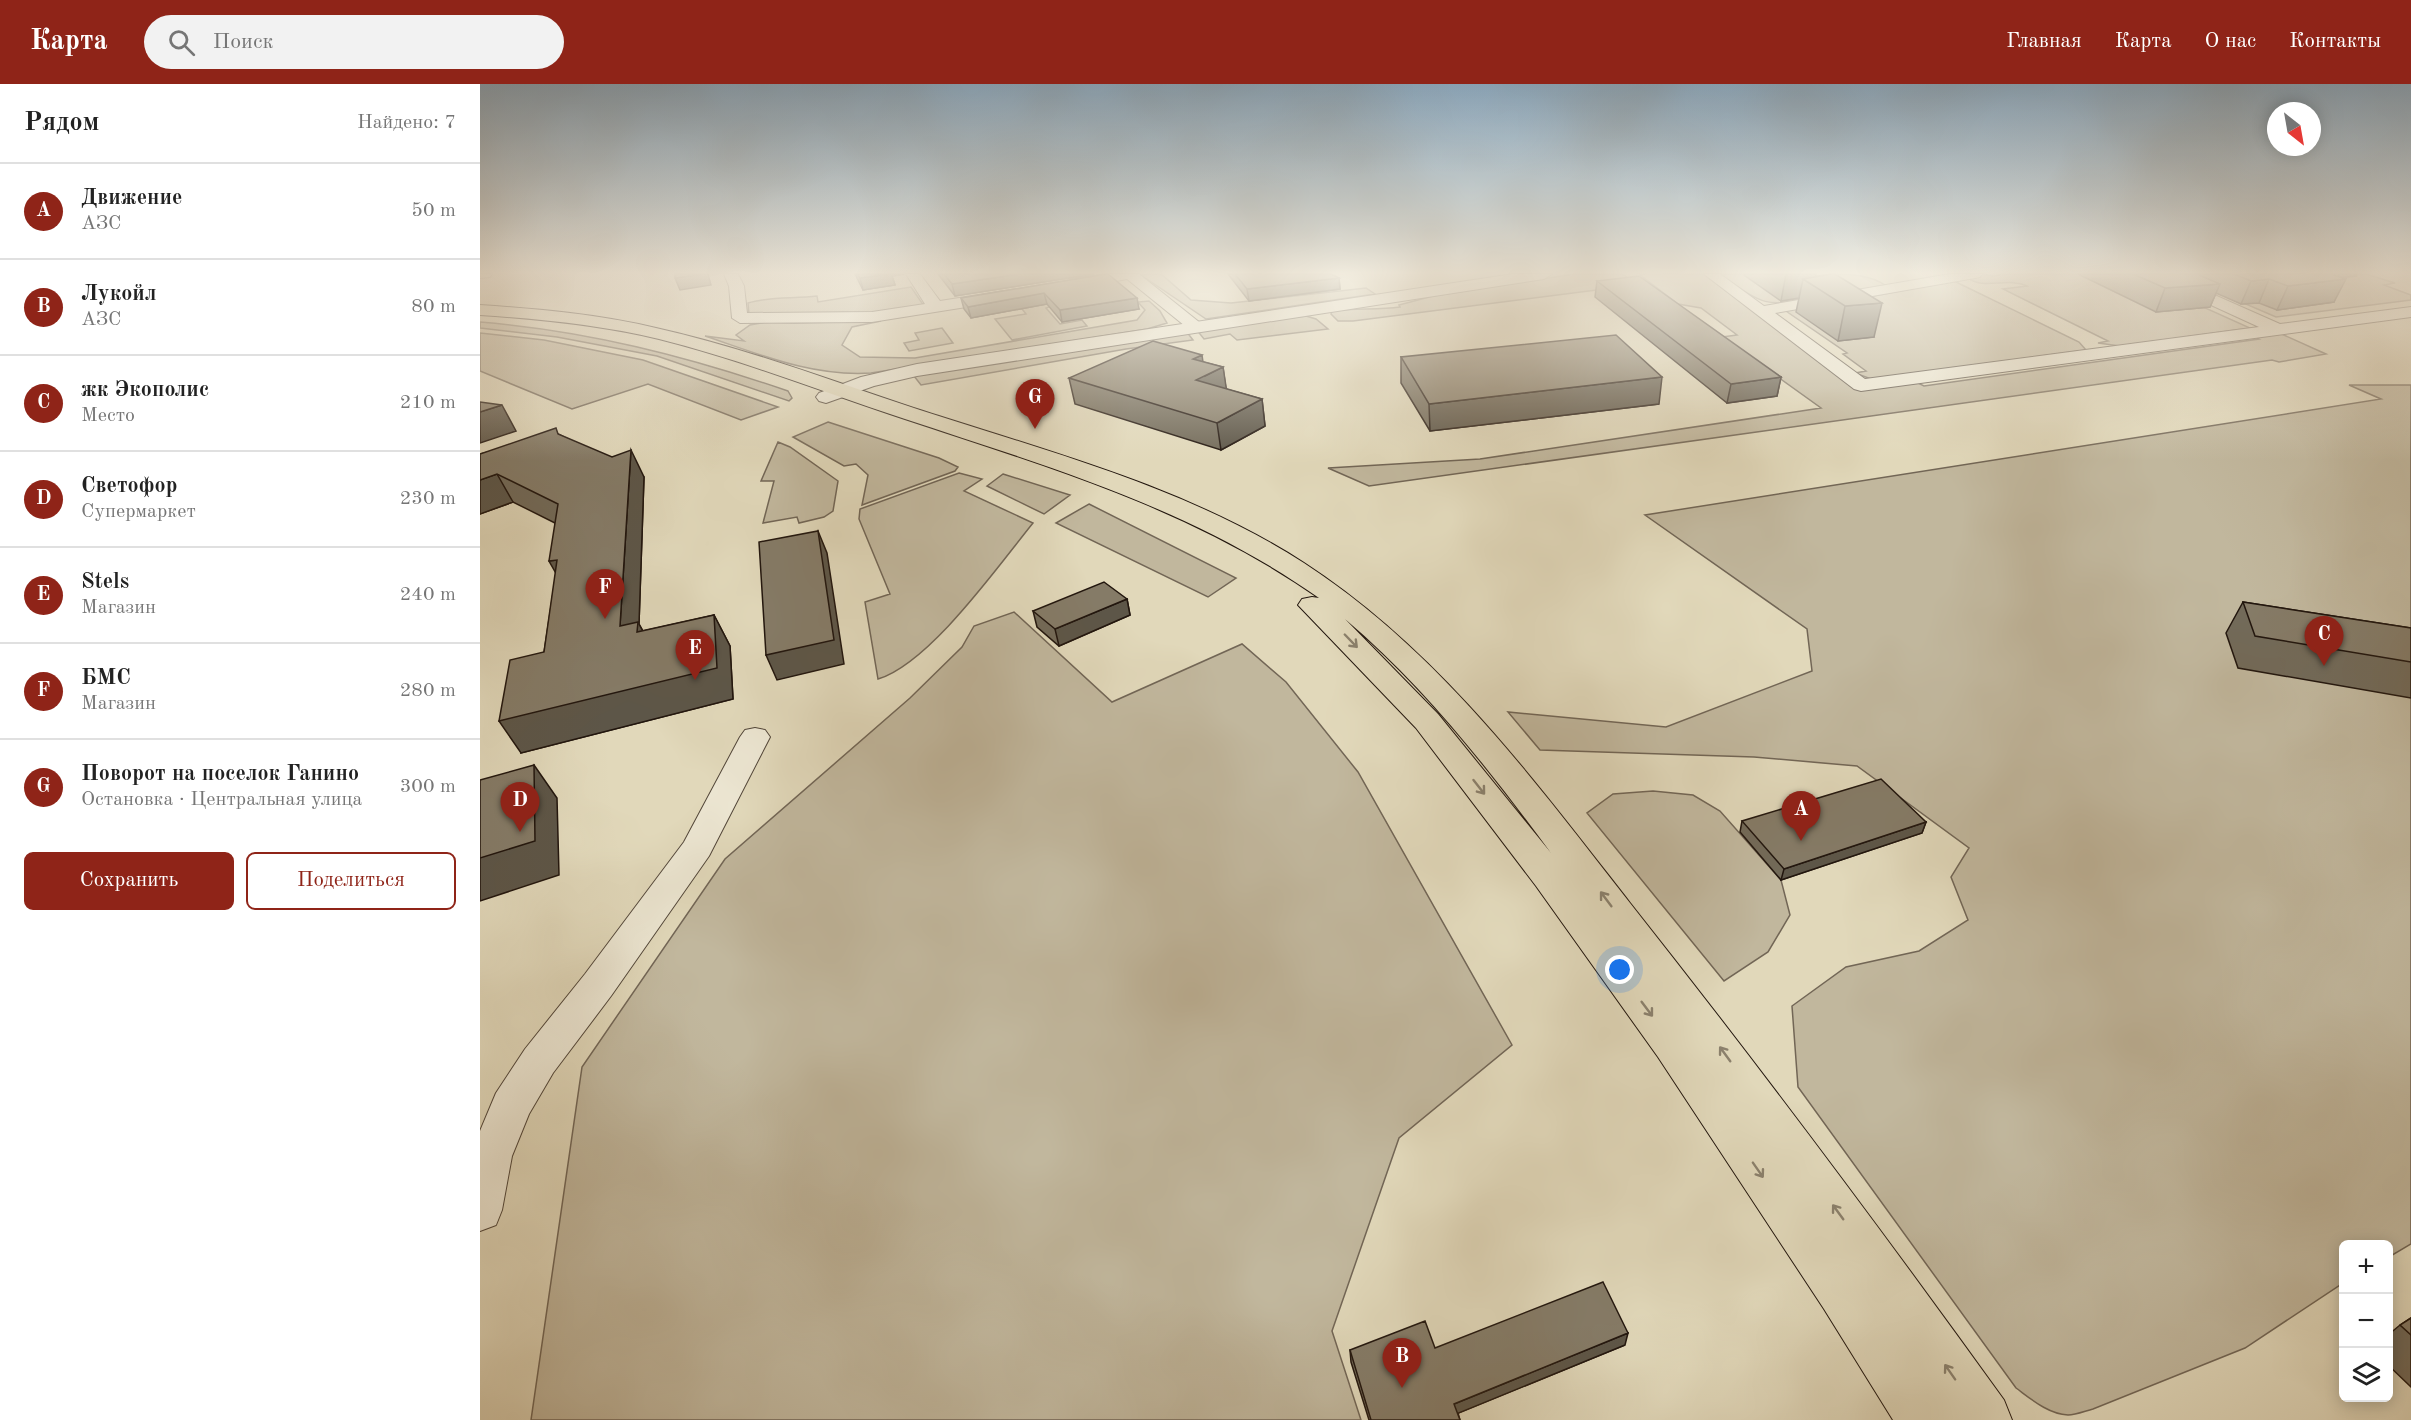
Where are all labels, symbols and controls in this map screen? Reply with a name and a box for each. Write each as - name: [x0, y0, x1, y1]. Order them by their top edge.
- search box: [144, 15, 564, 69]
- icon: search: [165, 26, 198, 59]
- text: Карта: [30, 28, 108, 56]
- text: Поиск: [213, 31, 274, 53]
- text: Главная: [2006, 31, 2082, 52]
- text: Карта: [2115, 31, 2172, 52]
- text: О нас: [2205, 31, 2256, 52]
- text: Контакты: [2289, 31, 2381, 52]
- north arrow: [2267, 102, 2321, 156]
- text: Рядом: [24, 110, 99, 136]
- text: Найдено: 7: [357, 113, 456, 133]
- text: Движение: [81, 187, 183, 209]
- text: A: [36, 201, 51, 221]
- text: 50 m: [411, 201, 456, 221]
- text: АЗС: [81, 214, 122, 234]
- text: Лукойл: [81, 283, 156, 305]
- text: B: [36, 297, 51, 317]
- text: 80 m: [411, 297, 456, 317]
- text: АЗС: [81, 310, 122, 330]
- text: жк Экополис: [81, 379, 209, 401]
- pin: G: [1016, 380, 1054, 429]
- text: C: [37, 393, 50, 413]
- text: 210 m: [400, 393, 456, 413]
- text: Место: [81, 406, 135, 426]
- text: Светофор: [81, 475, 177, 497]
- text: D: [36, 489, 51, 509]
- text: 230 m: [400, 489, 456, 509]
- text: Супермаркет: [81, 502, 196, 522]
- pin: F: [586, 570, 624, 619]
- text: Stels: [81, 571, 129, 593]
- text: E: [37, 585, 50, 605]
- text: 240 m: [400, 585, 456, 605]
- text: Магазин: [81, 598, 156, 618]
- pin: C: [2304, 616, 2344, 666]
- pin: E: [676, 630, 714, 680]
- one-way arrow: [1343, 633, 1358, 648]
- text: БМС: [81, 667, 131, 689]
- text: F: [37, 681, 50, 701]
- text: 280 m: [400, 681, 456, 701]
- text: Магазин: [81, 694, 156, 714]
- text: Поворот на поселок Ганино: [81, 763, 359, 785]
- text: G: [36, 777, 51, 797]
- text: 300 m: [400, 777, 456, 797]
- one-way arrow: [1472, 779, 1485, 795]
- pin: D: [500, 782, 540, 832]
- text: Остановка · Центральная улица: [81, 790, 362, 810]
- pin: A: [1782, 792, 1820, 841]
- button: Сохранить: [24, 852, 234, 910]
- button: Поделиться: [246, 852, 456, 910]
- one-way arrow: [1600, 891, 1613, 907]
- your location: [1605, 955, 1634, 984]
- one-way arrow: [1641, 1001, 1654, 1017]
- one-way arrow: [1718, 1046, 1731, 1062]
- one-way arrow: [1752, 1161, 1764, 1178]
- one-way arrow: [1832, 1205, 1844, 1221]
- map controls: [2339, 1240, 2393, 1402]
- button: +: [2339, 1240, 2393, 1294]
- button: −: [2339, 1294, 2393, 1348]
- pin: B: [1382, 1338, 1422, 1388]
- button: layers: [2339, 1348, 2393, 1402]
- one-way arrow: [1944, 1364, 1956, 1381]

